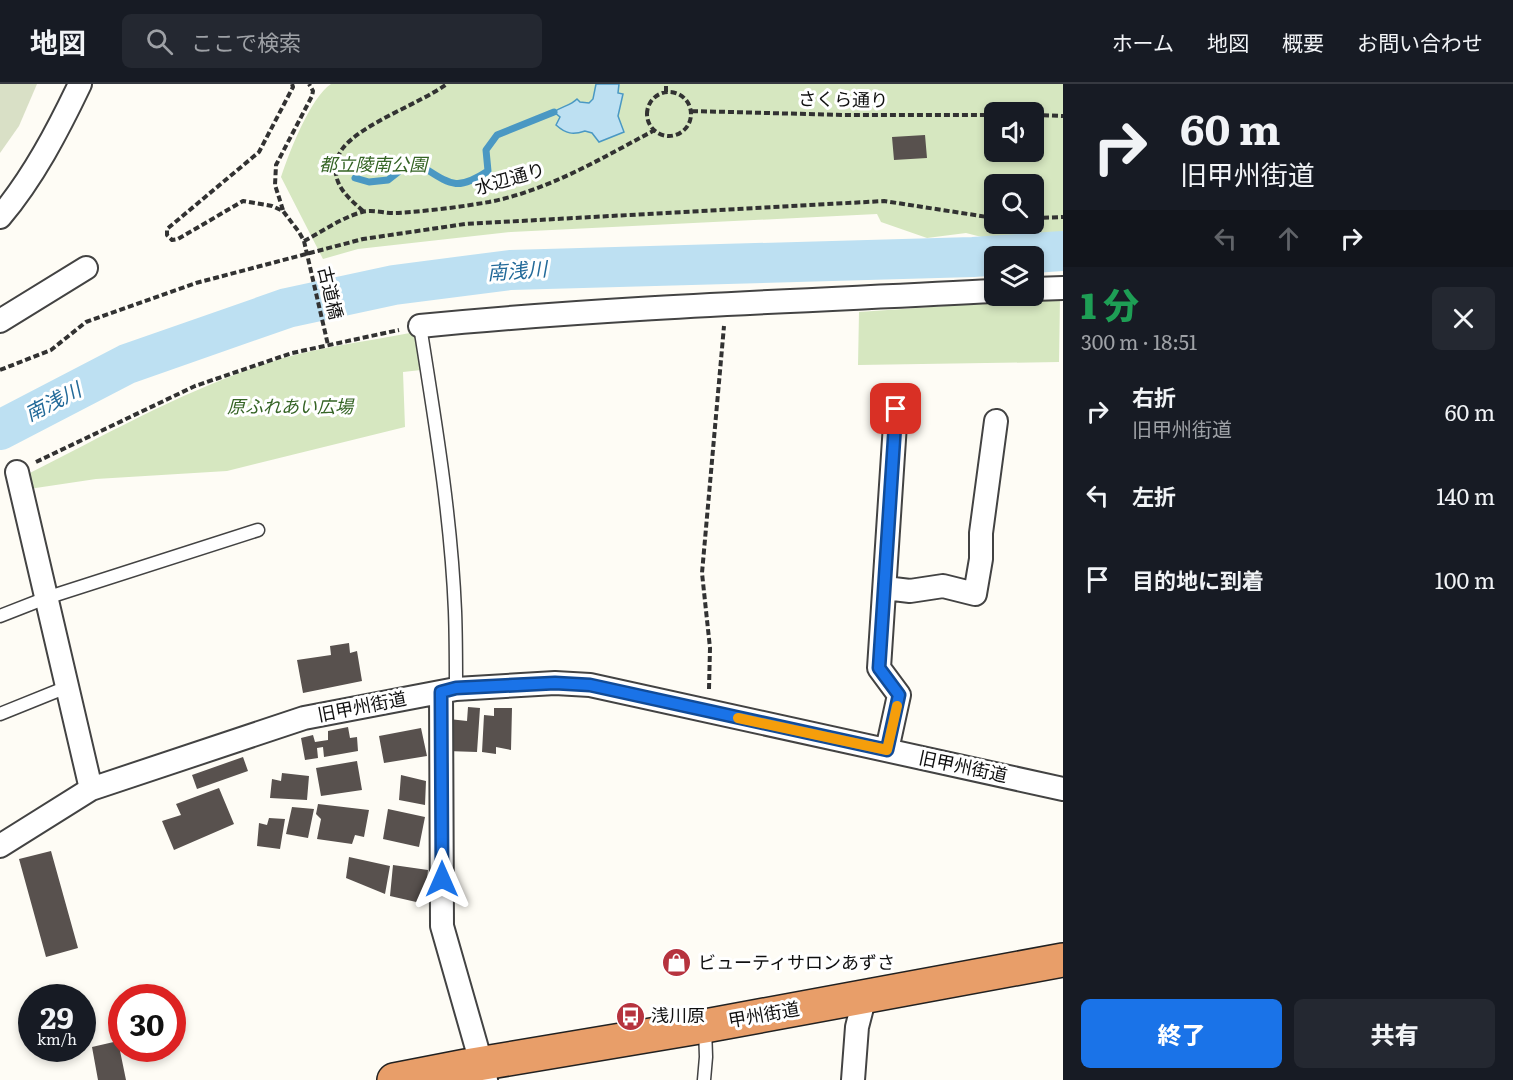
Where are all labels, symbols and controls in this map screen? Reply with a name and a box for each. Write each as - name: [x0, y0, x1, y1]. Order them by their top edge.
- search box: [122, 14, 542, 68]
- text: 地図: [30, 20, 86, 62]
- icon: search: [143, 25, 176, 58]
- text: ここで検索: [191, 25, 301, 58]
- text: ホーム: [1112, 26, 1174, 57]
- text: 地図: [1207, 26, 1249, 57]
- text: 概要: [1282, 26, 1324, 57]
- text: お問い合わせ: [1357, 26, 1483, 57]
- street label: さくら通り: [798, 84, 888, 113]
- text: 60 m: [1180, 96, 1281, 158]
- map controls: [984, 102, 1044, 306]
- button: sound: [984, 102, 1044, 162]
- icon: right: [1081, 108, 1159, 186]
- park label: 都立陵南公園: [319, 150, 430, 177]
- text: 旧甲州街道: [1180, 153, 1315, 193]
- street label: 水辺通り: [471, 155, 548, 200]
- button: search: [984, 174, 1044, 234]
- icon: left: [1209, 222, 1242, 255]
- icon: ahead: [1272, 222, 1305, 255]
- icon: right: [1335, 222, 1368, 255]
- button: layers: [984, 246, 1044, 306]
- water label: 南浅川: [486, 252, 550, 286]
- street label: 古道橋: [312, 263, 351, 322]
- text: 1 分: [1081, 277, 1139, 330]
- button: close: [1432, 287, 1495, 350]
- text: 300 m · 18:51: [1081, 326, 1197, 356]
- water label: 南浅川: [19, 372, 87, 427]
- text: 右折: [1132, 380, 1176, 413]
- pin: [870, 383, 921, 434]
- park label: 原ふれあい広場: [227, 392, 355, 419]
- icon: arrive: [879, 392, 912, 425]
- icon: right: [1081, 395, 1114, 428]
- text: 60 m: [1445, 395, 1495, 428]
- text: 旧甲州街道: [1132, 413, 1232, 443]
- icon: left: [1081, 479, 1114, 512]
- text: 左折: [1132, 479, 1176, 512]
- text: 140 m: [1436, 479, 1495, 512]
- icon: arrive: [1081, 563, 1114, 596]
- text: 目的地に到着: [1132, 563, 1264, 596]
- text: 100 m: [1435, 563, 1495, 596]
- street label: 旧甲州街道: [315, 684, 408, 727]
- street label: 旧甲州街道: [916, 743, 1010, 788]
- position arrow: [410, 847, 474, 911]
- shop icon: ビューティサロンあずさ: [661, 947, 693, 979]
- place label: ビューティサロンあずさ: [698, 948, 895, 975]
- speed limit sign: 30: [108, 984, 186, 1062]
- text: 29: [40, 994, 74, 1038]
- street label: 甲州街道: [726, 994, 802, 1033]
- button: 終了: [1081, 999, 1282, 1068]
- button: 共有: [1294, 999, 1495, 1068]
- bus stop icon: 浅川原: [614, 1000, 646, 1032]
- place label: 浅川原: [651, 1001, 705, 1028]
- text: km/h: [37, 1027, 77, 1050]

